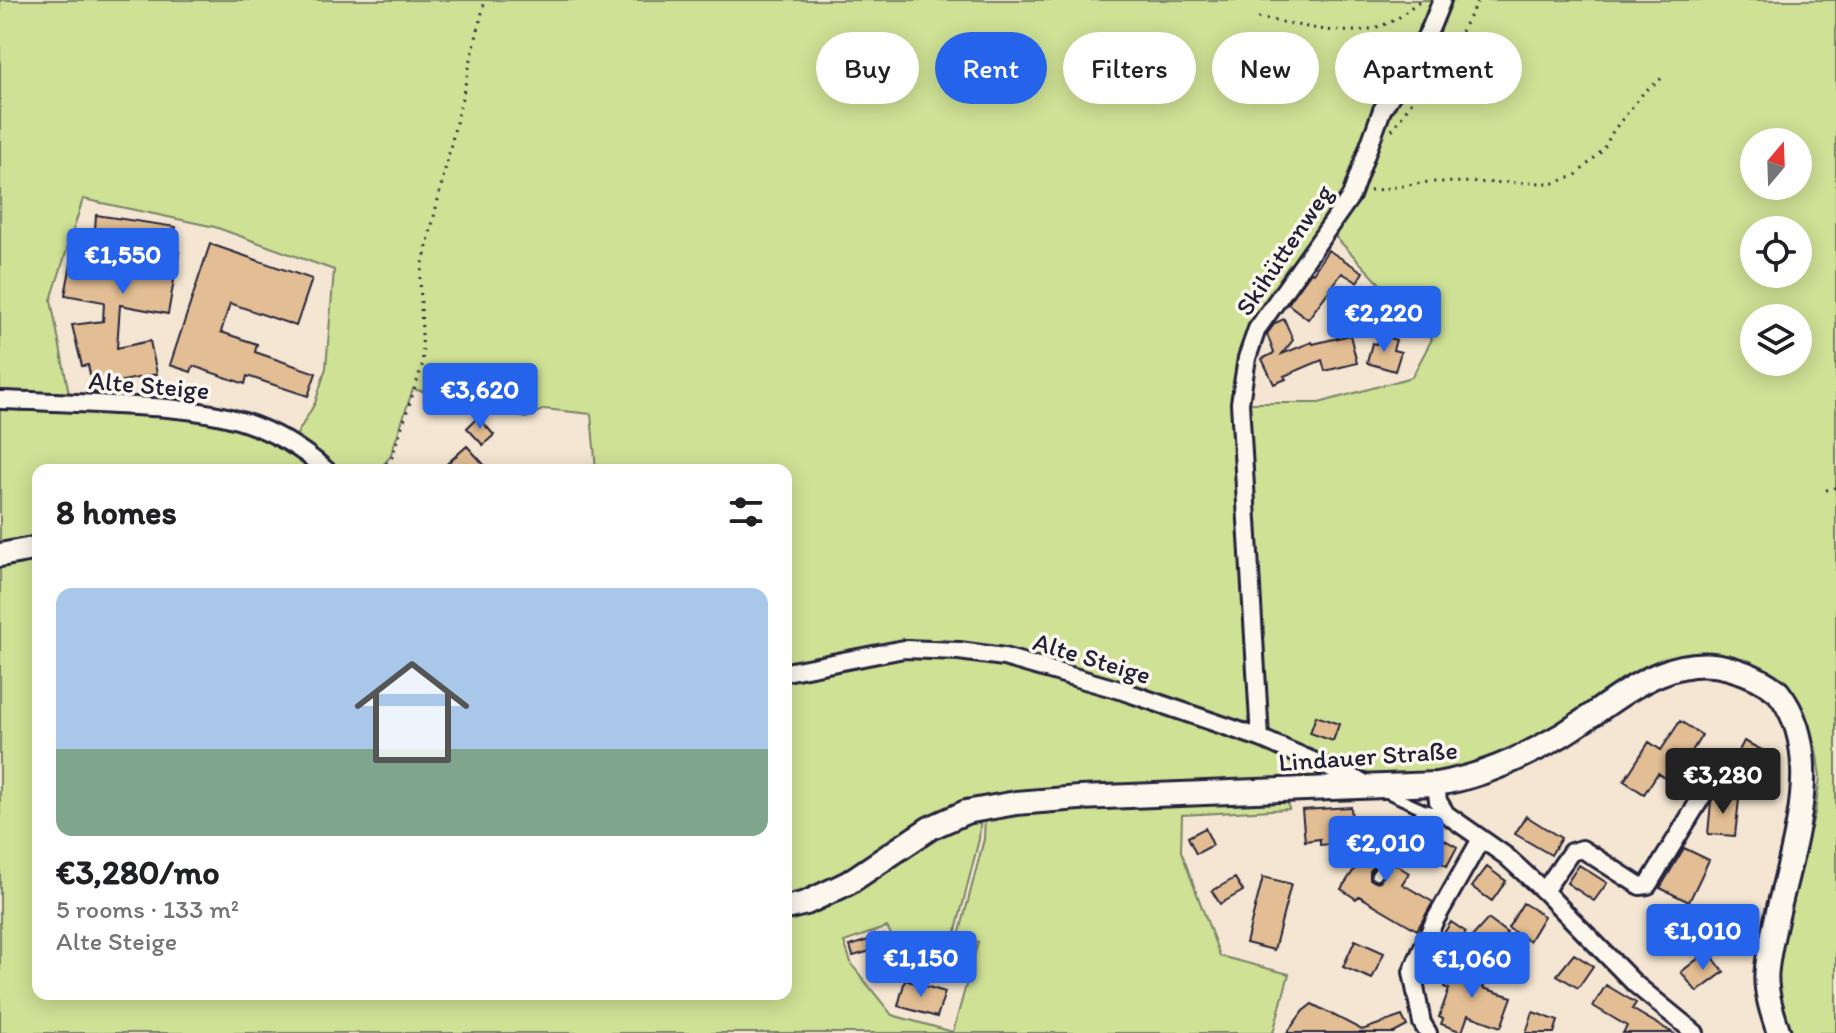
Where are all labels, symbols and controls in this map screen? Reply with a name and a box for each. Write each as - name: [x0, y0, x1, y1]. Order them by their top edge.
- chip: Buy: [816, 32, 919, 104]
- chip: Rent: [935, 32, 1047, 104]
- chip: Filters: [1063, 32, 1196, 104]
- chip: New: [1212, 32, 1319, 104]
- chip: Apartment: [1335, 32, 1522, 104]
- north arrow: [1740, 128, 1812, 200]
- map controls: [1740, 128, 1812, 376]
- street label: Skihüttenweg: [1228, 178, 1340, 322]
- button: locate: [1740, 216, 1812, 288]
- pin: €1,550: [58, 228, 188, 296]
- text: €1,550: [85, 238, 161, 270]
- pin: €2,220: [1319, 286, 1449, 354]
- text: €2,220: [1345, 296, 1423, 328]
- button: layers: [1740, 304, 1812, 376]
- pin: €3,620: [415, 363, 545, 431]
- street label: Alte Steige: [87, 364, 211, 406]
- text: €3,620: [441, 373, 519, 405]
- icon: filters: [724, 490, 768, 534]
- text: 8 homes: [56, 492, 177, 533]
- street label: Alte Steige: [1029, 625, 1155, 691]
- icon: home: [340, 640, 484, 784]
- street label: Lindauer Straße: [1277, 734, 1459, 778]
- pin: €3,280: [1658, 748, 1788, 816]
- text: €3,280: [1683, 758, 1763, 790]
- pin: €2,010: [1321, 816, 1451, 884]
- text: €2,010: [1347, 826, 1425, 858]
- text: €3,280/mo: [56, 852, 220, 893]
- text: 5 rooms · 133 m²: [56, 893, 239, 925]
- pin: €1,010: [1638, 904, 1768, 972]
- text: €1,010: [1664, 914, 1742, 946]
- text: Alte Steige: [56, 925, 177, 957]
- pin: €1,150: [856, 931, 986, 999]
- pin: €1,060: [1407, 932, 1537, 1000]
- text: €1,150: [884, 941, 958, 973]
- text: €1,060: [1433, 942, 1511, 974]

